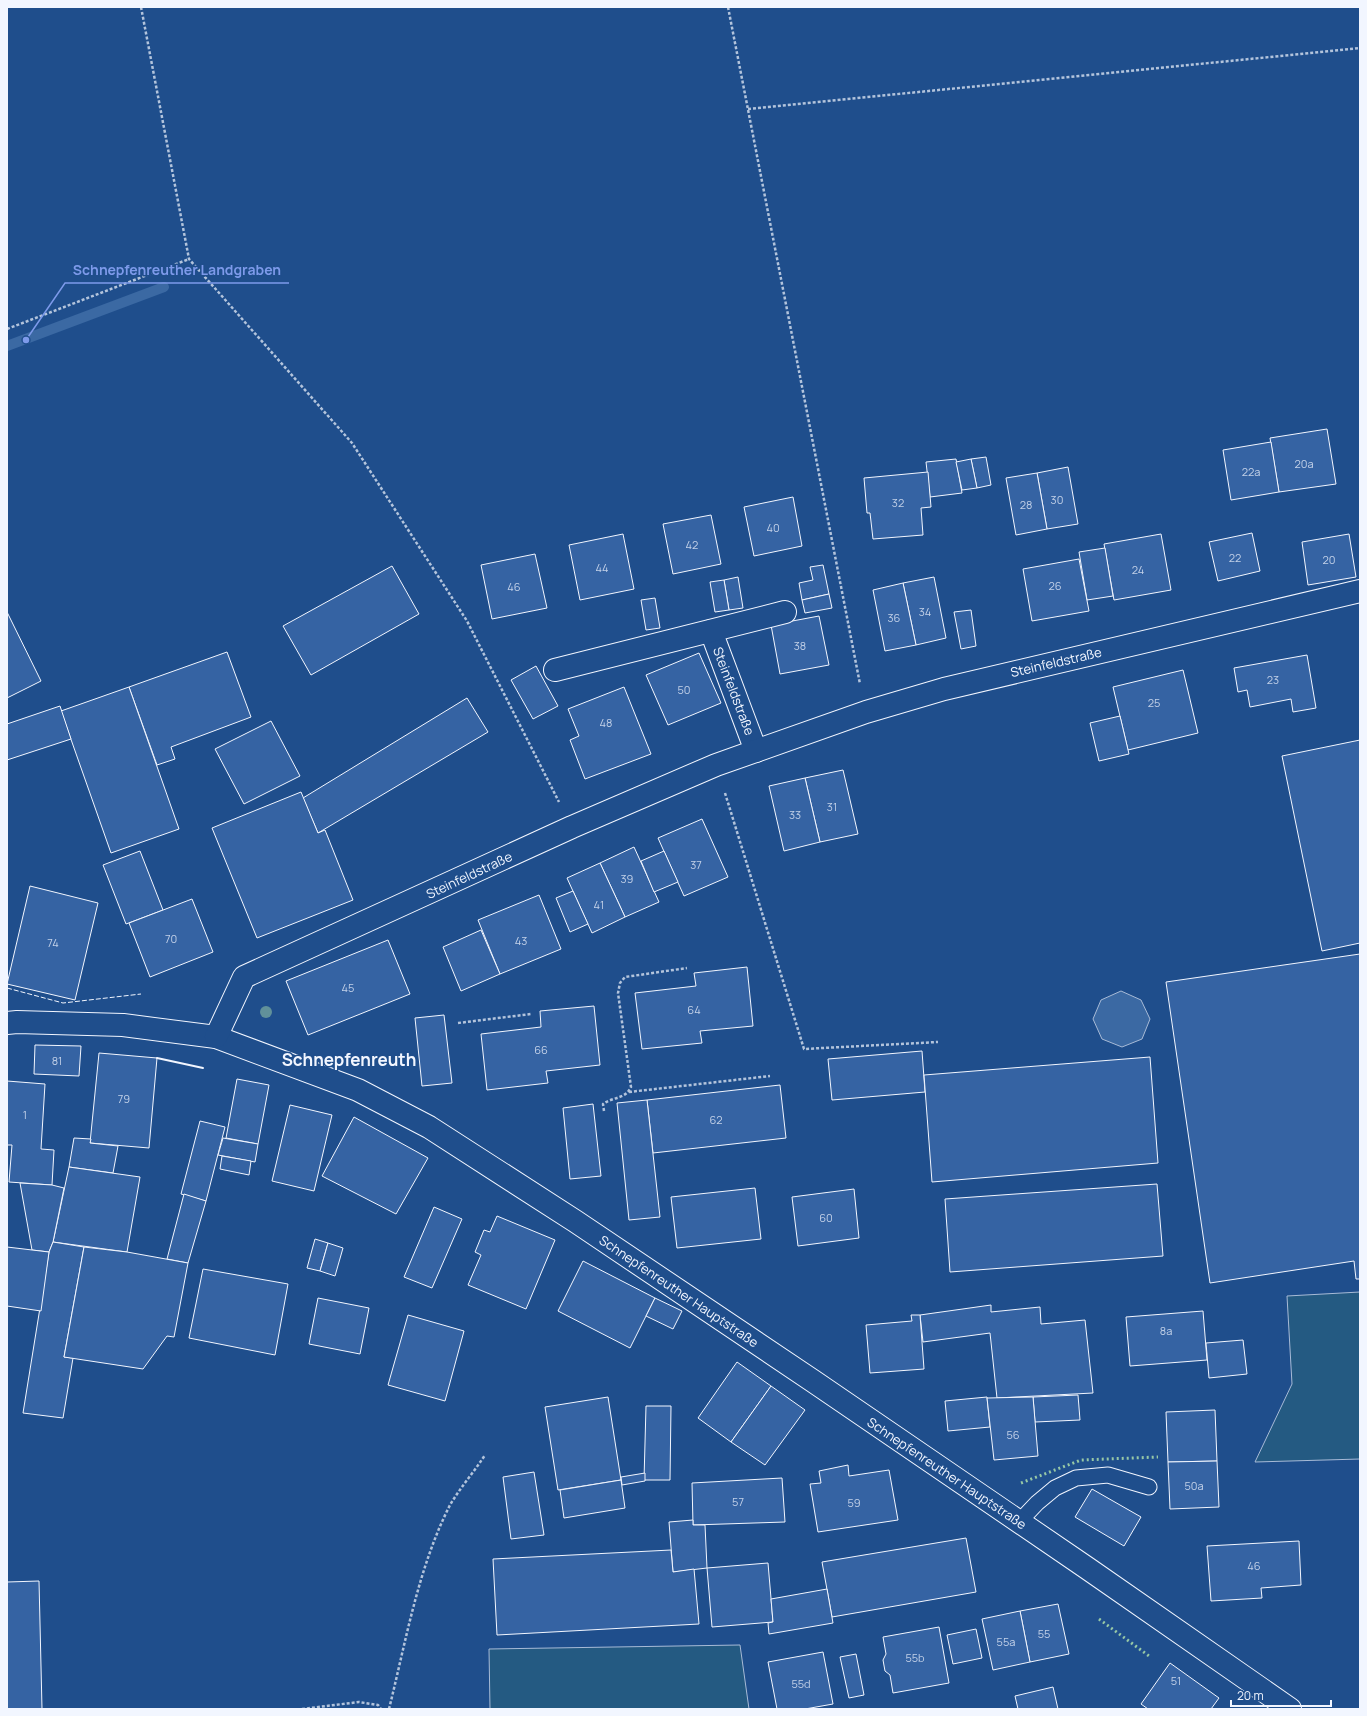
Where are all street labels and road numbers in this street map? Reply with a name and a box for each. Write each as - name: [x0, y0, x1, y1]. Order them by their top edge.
- street label: Steinfeldstraße: [1009, 643, 1104, 681]
- street label: Steinfeldstraße: [709, 644, 759, 738]
- street label: Steinfeldstraße: [423, 847, 515, 903]
- street label: Schnepfenreuther Hauptstraße: [596, 1231, 763, 1351]
- street label: Schnepfenreuther Hauptstraße: [864, 1413, 1031, 1533]

